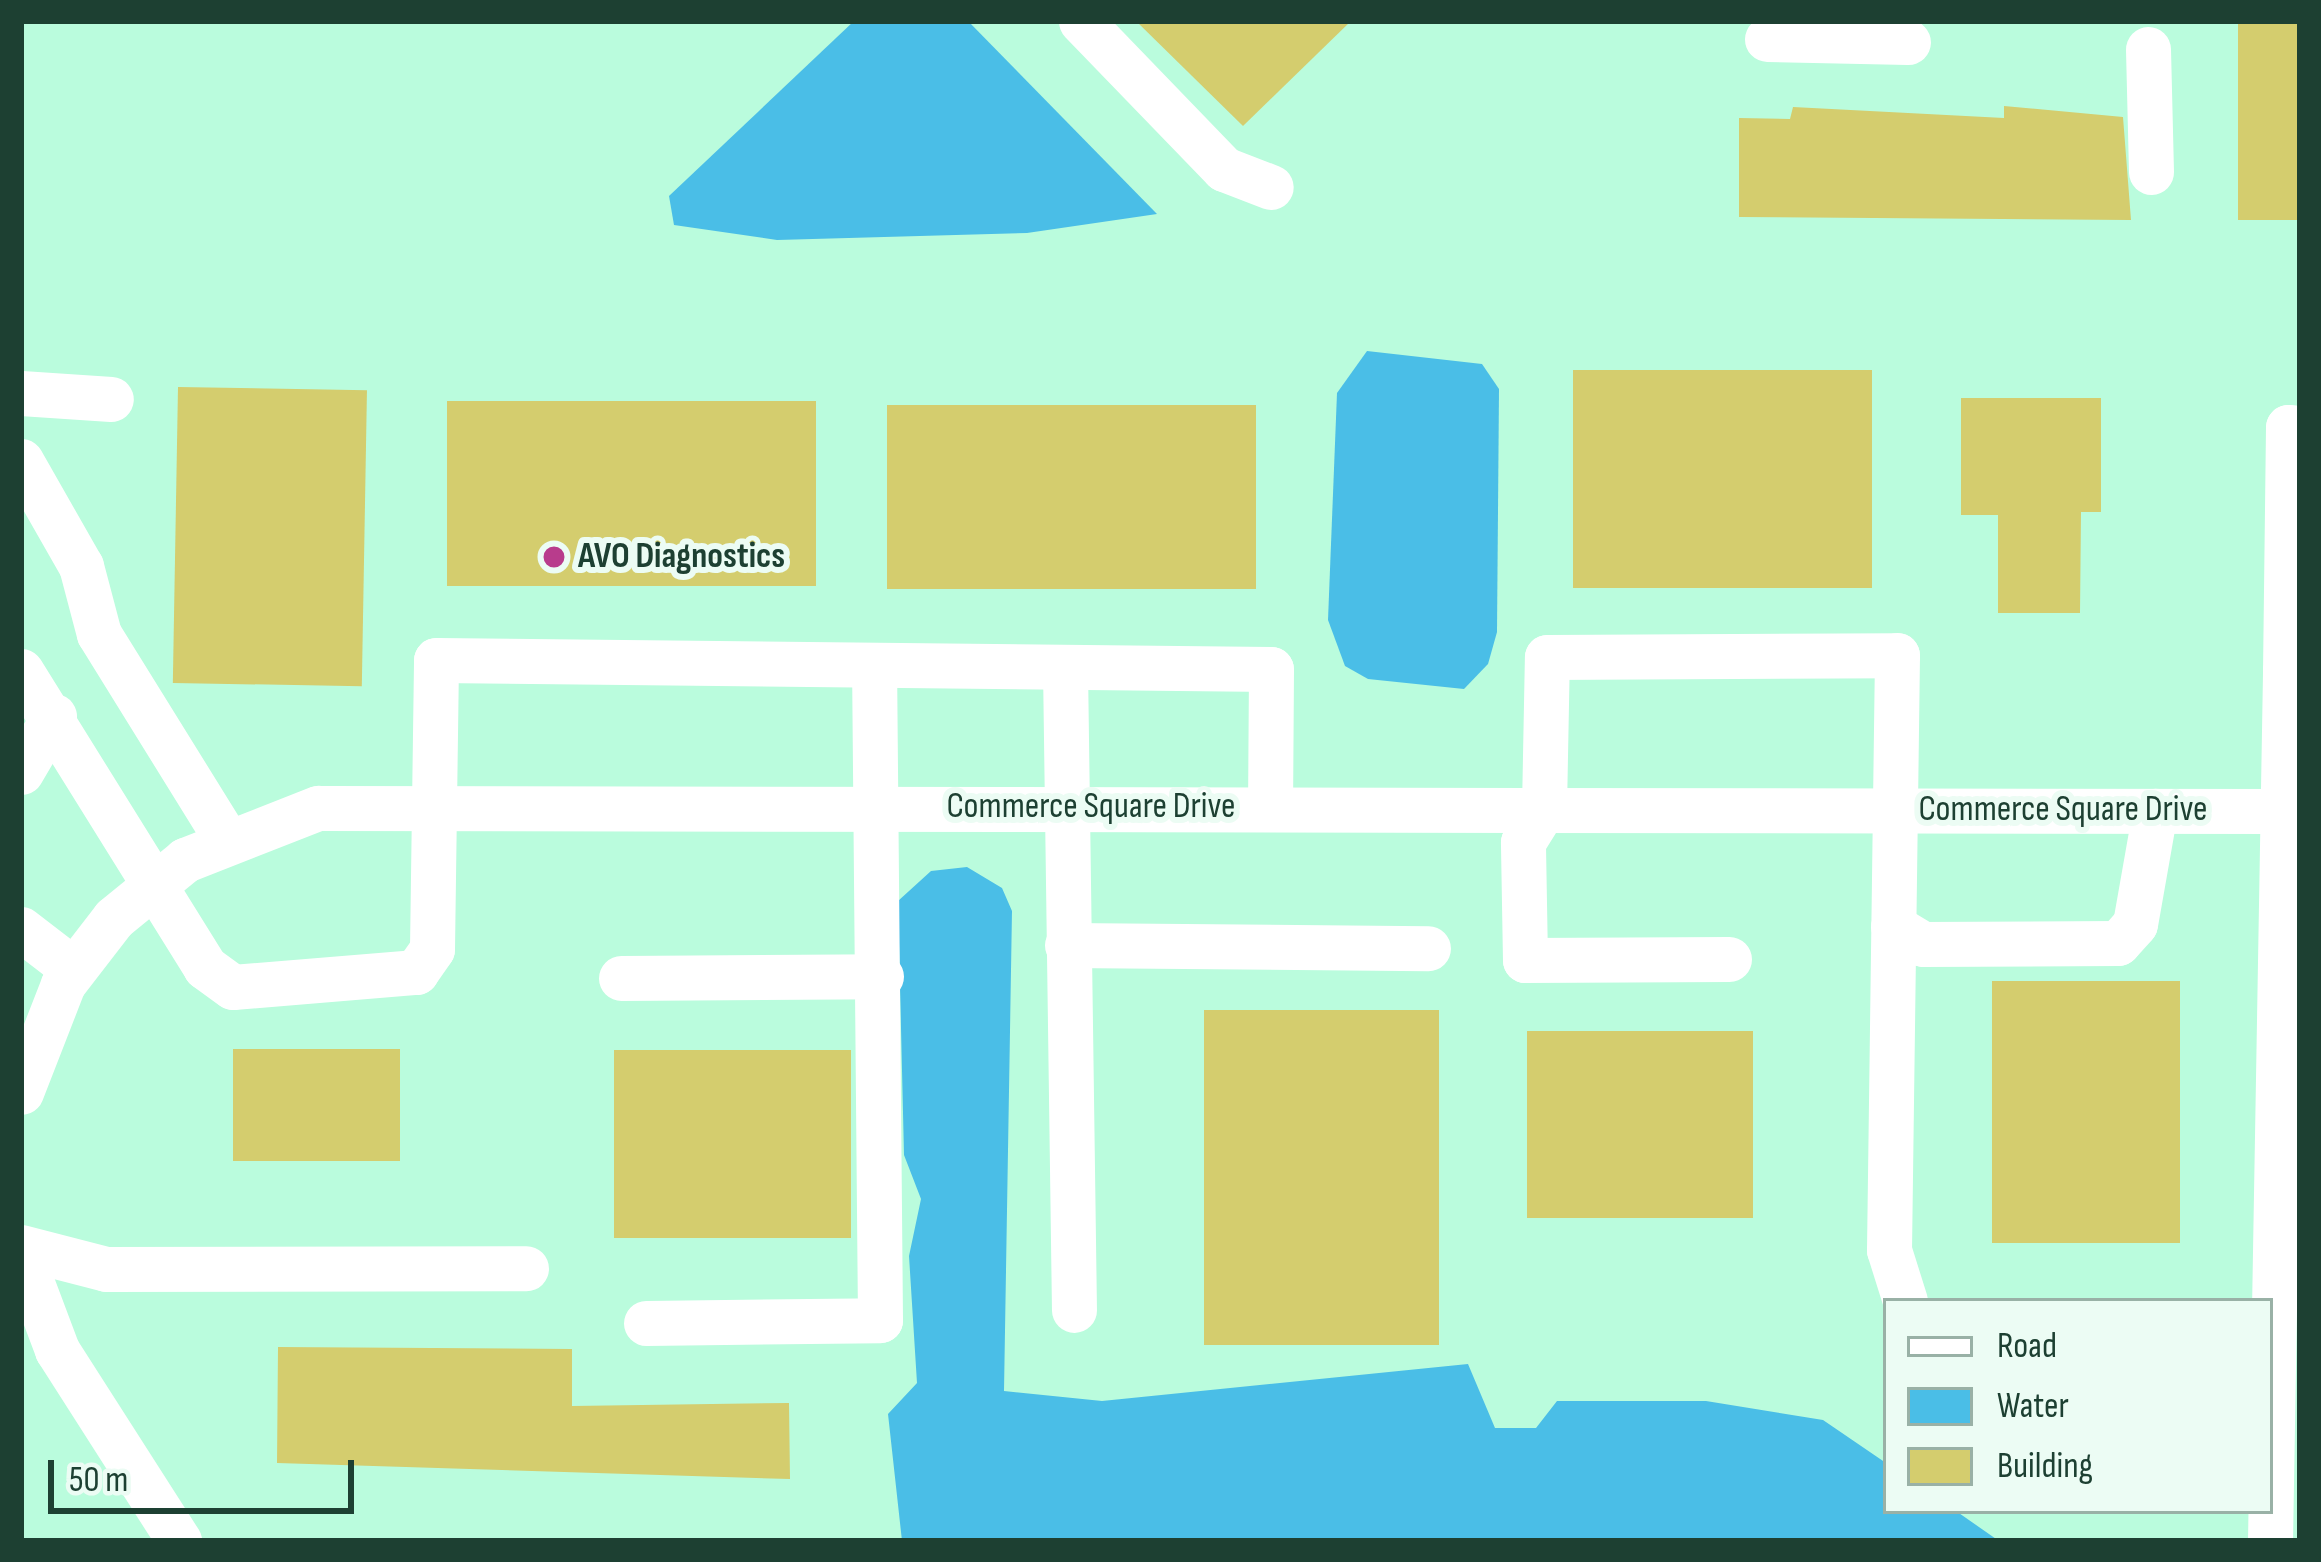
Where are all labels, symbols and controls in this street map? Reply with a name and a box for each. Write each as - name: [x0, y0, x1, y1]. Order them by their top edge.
- place label: AVO Diagnostics: [578, 535, 785, 579]
- marker: AVO Diagnostics: [541, 544, 567, 570]
- street label: Commerce Square Drive: [946, 785, 1236, 829]
- street label: Commerce Square Drive: [1918, 788, 2208, 832]
- legend: [1883, 1298, 2273, 1514]
- text: Road: [1997, 1325, 2057, 1368]
- text: Water: [1997, 1385, 2069, 1428]
- scale bar: [54, 1436, 360, 1510]
- text: Building: [1997, 1445, 2093, 1488]
- text: 50 m: [69, 1459, 128, 1502]

